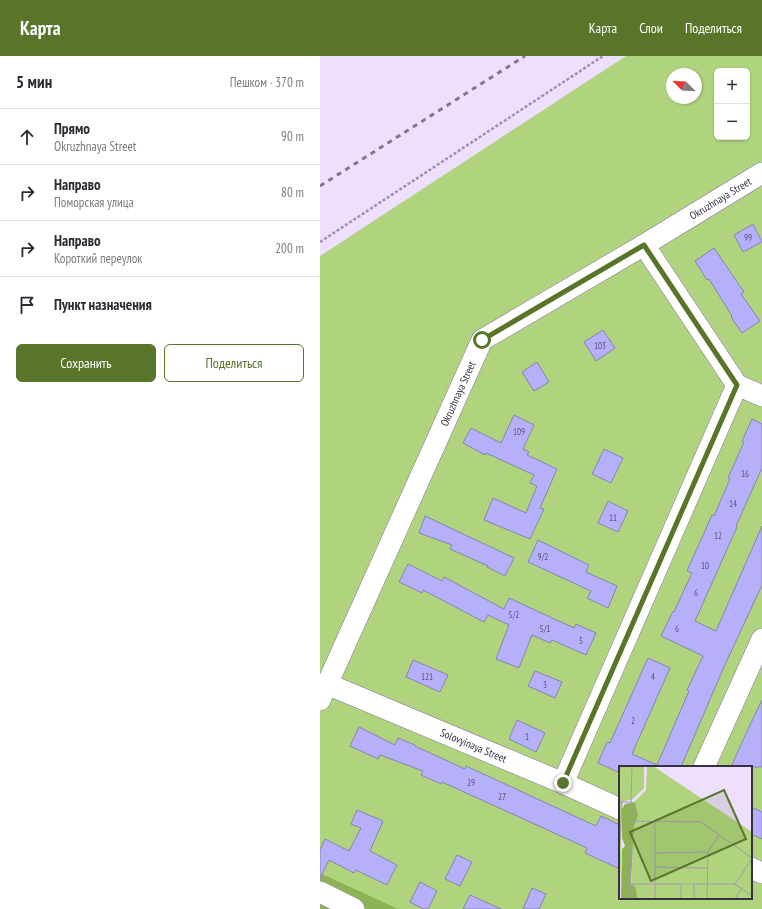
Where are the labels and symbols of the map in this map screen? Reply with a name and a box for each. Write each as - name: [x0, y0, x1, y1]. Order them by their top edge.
- north arrow: [666, 68, 702, 104]
- street label: Okruzhnaya Street: [687, 174, 754, 223]
- house number: 99: [744, 232, 752, 243]
- route start: [473, 331, 491, 349]
- house number: 103: [594, 340, 606, 351]
- street label: Okruzhnaya Street: [437, 359, 479, 428]
- house number: 109: [513, 426, 525, 437]
- house number: 16: [741, 468, 749, 479]
- house number: 14: [729, 498, 737, 509]
- house number: 11: [609, 512, 617, 523]
- house number: 12: [714, 530, 722, 541]
- house number: 9/2: [538, 551, 548, 562]
- house number: 10: [701, 560, 709, 571]
- house number: 6: [694, 587, 698, 598]
- house number: 5/2: [509, 609, 519, 620]
- house number: 5/1: [540, 623, 550, 634]
- house number: 6: [675, 623, 679, 634]
- house number: 5: [579, 635, 583, 646]
- house number: 121: [421, 671, 433, 682]
- house number: 4: [651, 671, 655, 682]
- house number: 3: [543, 679, 547, 690]
- house number: 2: [631, 715, 635, 726]
- street label: Solovyinaya Street: [438, 725, 509, 766]
- house number: 1: [525, 731, 529, 742]
- inset map: [619, 766, 752, 899]
- route end: [554, 774, 572, 792]
- house number: 29: [467, 777, 475, 788]
- house number: 27: [498, 791, 506, 802]

